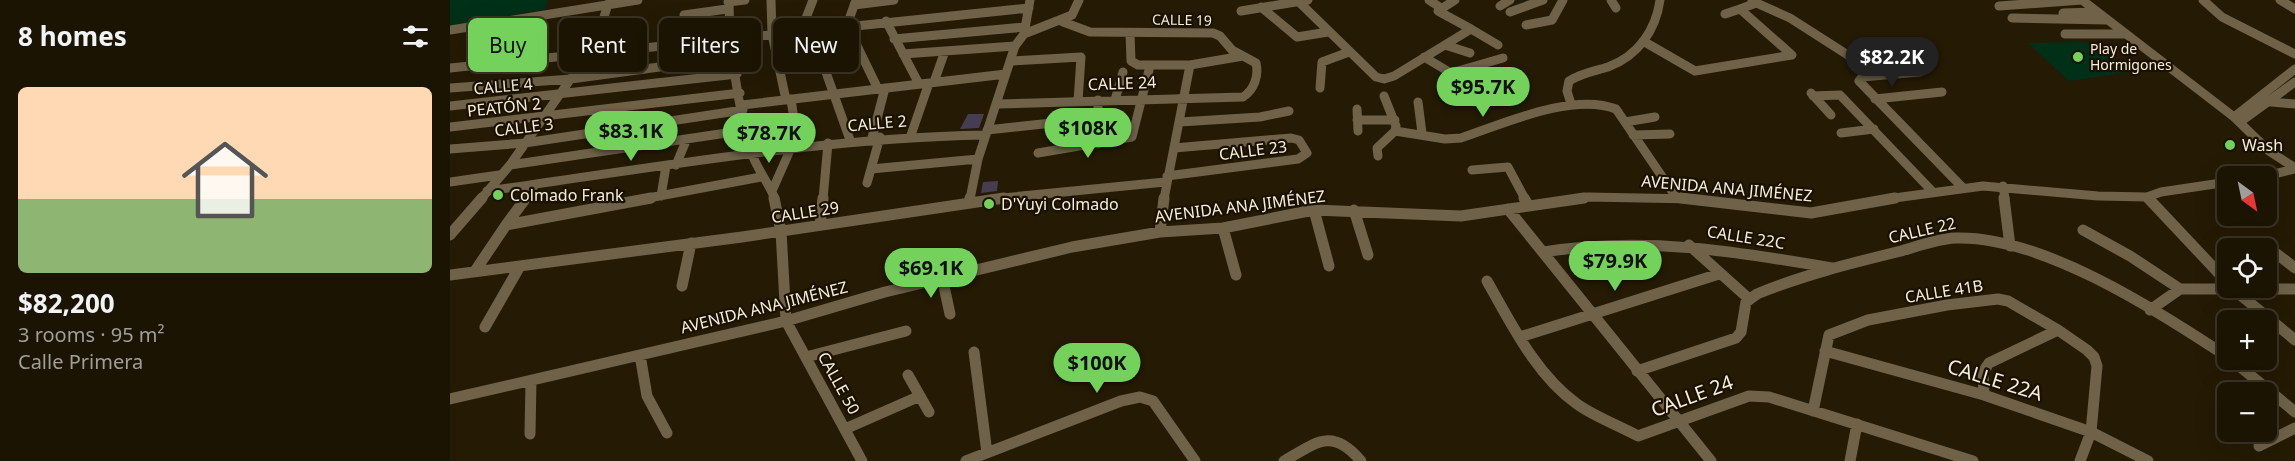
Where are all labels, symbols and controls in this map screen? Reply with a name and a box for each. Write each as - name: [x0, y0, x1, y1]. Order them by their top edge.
- street label: CALLE 19: [1152, 9, 1212, 30]
- text: 8 homes: [18, 18, 127, 54]
- chip: Buy: [468, 18, 547, 72]
- chip: Rent: [559, 18, 647, 72]
- chip: Filters: [659, 18, 761, 72]
- chip: New: [773, 18, 859, 72]
- icon: filters: [399, 20, 432, 53]
- pin: $82.2K: [1843, 37, 1941, 88]
- place label: Play de Hormigones: [2090, 39, 2172, 74]
- text: $82.2K: [1860, 43, 1924, 70]
- marker: Play de Hormigones: [2071, 50, 2085, 64]
- pin: $95.7K: [1434, 67, 1532, 118]
- street label: CALLE 24: [1087, 71, 1157, 95]
- street label: CALLE 4: [472, 72, 534, 100]
- text: $95.7K: [1451, 73, 1515, 100]
- street label: PEATÓN 2: [466, 92, 542, 122]
- pin: $108K: [1046, 108, 1130, 159]
- street label: CALLE 2: [846, 109, 908, 137]
- pin: $83.1K: [582, 111, 680, 162]
- street label: CALLE 3: [493, 112, 555, 142]
- pin: $78.7K: [720, 113, 818, 164]
- text: $108K: [1058, 114, 1118, 141]
- text: $83.1K: [599, 117, 663, 144]
- text: $78.7K: [737, 119, 801, 146]
- icon: home: [171, 126, 279, 234]
- place label: Wash: [2242, 134, 2283, 156]
- street label: CALLE 23: [1218, 135, 1288, 165]
- marker: Wash: [2223, 138, 2237, 152]
- north arrow: [2217, 166, 2277, 226]
- map controls: [2217, 166, 2277, 442]
- street label: AVENIDA ANA JIMÉNEZ: [1641, 170, 1813, 206]
- place label: Colmado Frank: [510, 184, 624, 206]
- street label: AVENIDA ANA JIMÉNEZ: [1154, 185, 1326, 227]
- marker: Colmado Frank: [491, 188, 505, 202]
- place label: D'Yuyi Colmado: [1001, 193, 1119, 215]
- street label: CALLE 29: [769, 196, 841, 228]
- marker: D'Yuyi Colmado: [982, 197, 996, 211]
- street label: CALLE 22: [1886, 212, 1958, 248]
- street label: CALLE 22C: [1705, 220, 1787, 254]
- button: locate: [2217, 238, 2277, 298]
- pin: $79.9K: [1566, 241, 1664, 292]
- text: $79.9K: [1583, 247, 1647, 274]
- pin: $69.1K: [882, 248, 980, 299]
- text: $69.1K: [899, 254, 963, 281]
- street label: CALLE 41B: [1903, 274, 1985, 308]
- street label: AVENIDA ANA JIMÉNEZ: [678, 276, 850, 338]
- text: $82,200: [18, 285, 115, 321]
- button: +: [2217, 310, 2277, 370]
- text: 3 rooms · 95 m²: [18, 321, 165, 348]
- pin: $100K: [1055, 343, 1139, 394]
- text: Calle Primera: [18, 348, 143, 375]
- street label: CALLE 50: [813, 348, 865, 418]
- text: $100K: [1067, 349, 1127, 376]
- street label: CALLE 22A: [1944, 352, 2046, 407]
- street label: CALLE 24: [1647, 368, 1737, 423]
- button: −: [2217, 382, 2277, 442]

